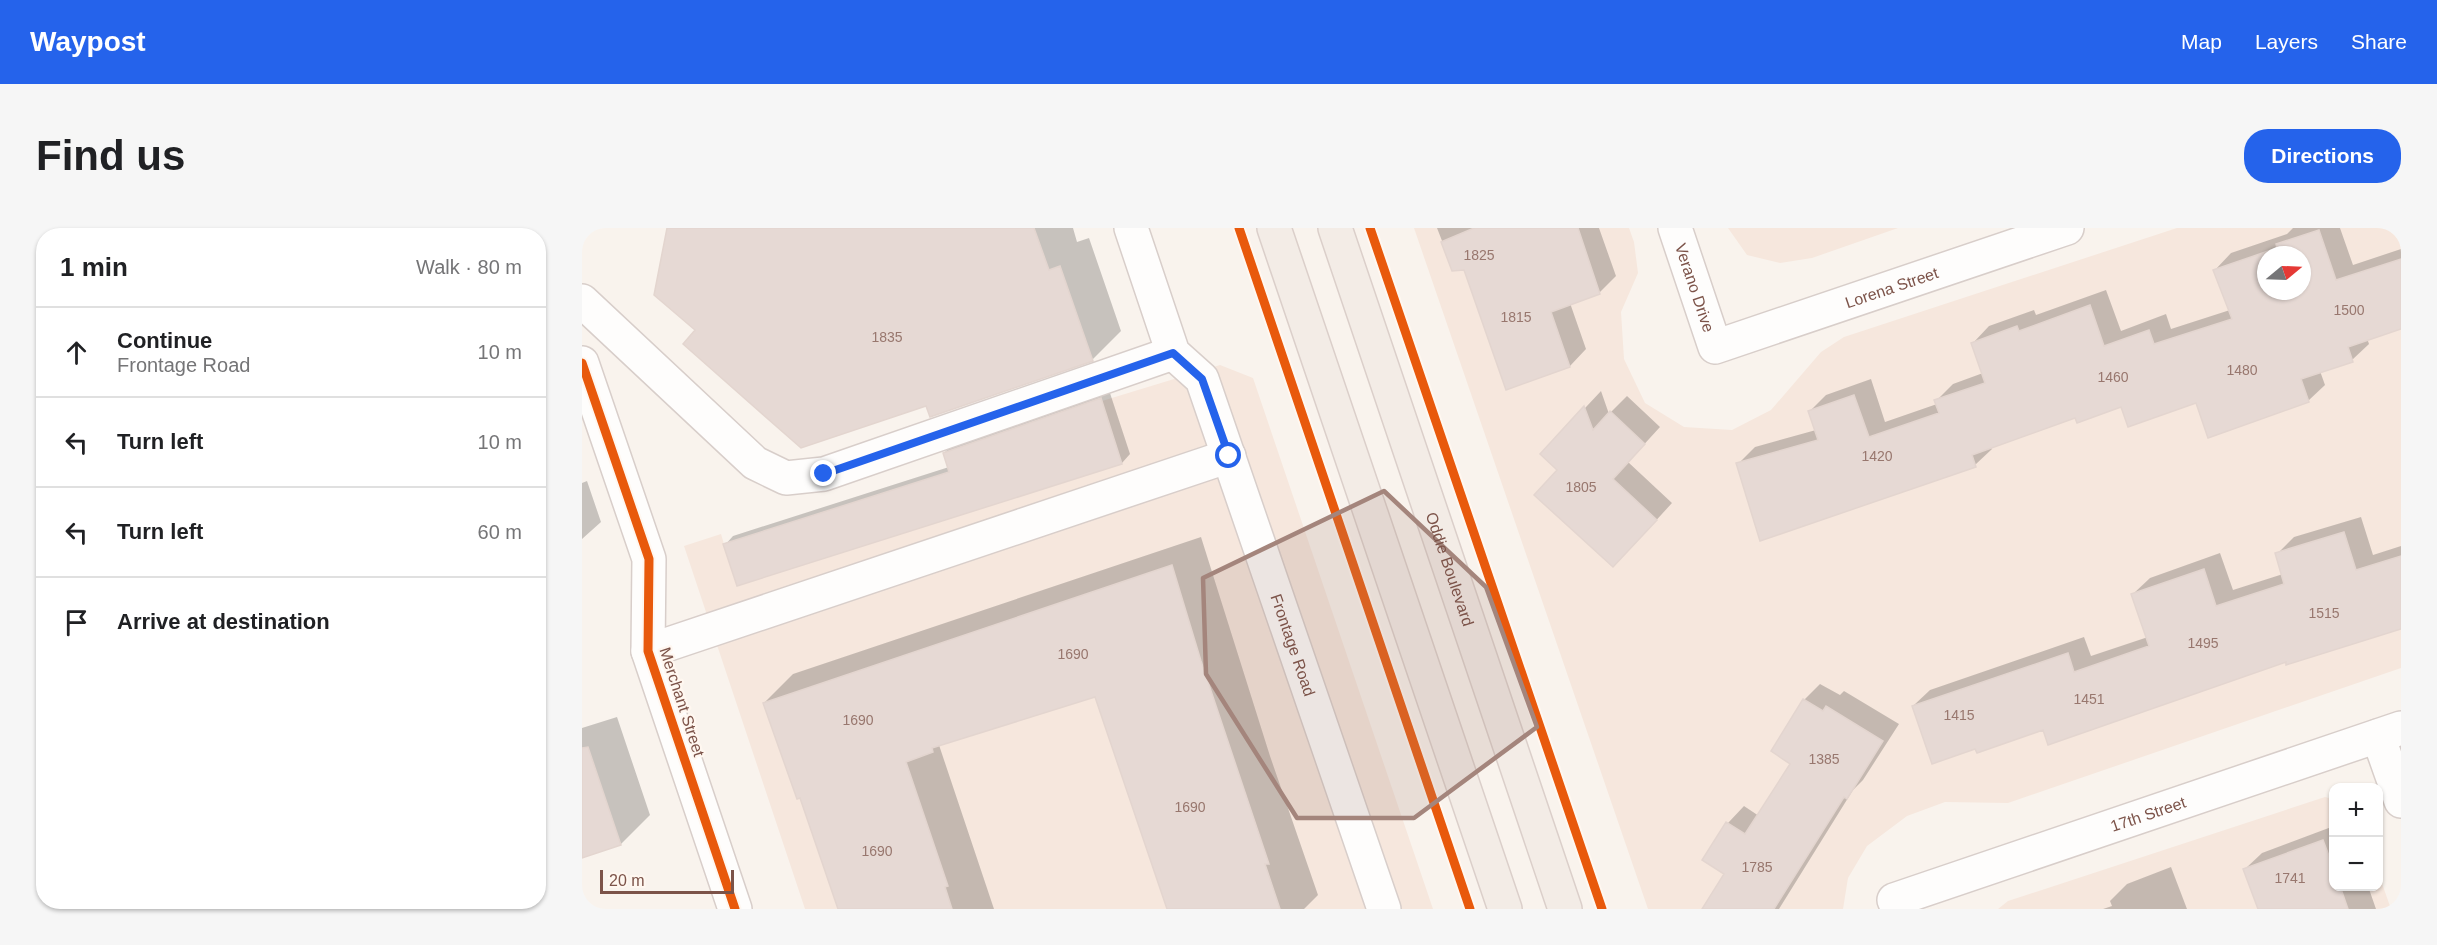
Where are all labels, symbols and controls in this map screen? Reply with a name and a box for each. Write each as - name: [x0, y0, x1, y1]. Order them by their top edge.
- text: Waypost: [30, 26, 146, 57]
- text: Map: [2181, 30, 2222, 53]
- text: Layers: [2255, 30, 2318, 53]
- text: Share: [2351, 30, 2407, 53]
- button: Directions: [2244, 129, 2401, 183]
- text: Find us: [36, 132, 185, 179]
- street label: Verano Drive: [1672, 241, 1718, 334]
- north arrow: [2257, 246, 2311, 300]
- house number: 1825: [1463, 247, 1495, 263]
- text: 1 min: [60, 252, 128, 282]
- text: Walk · 80 m: [416, 256, 522, 278]
- street label: Lorena Street: [1843, 264, 1941, 311]
- house number: 1500: [2333, 302, 2365, 318]
- house number: 1815: [1500, 309, 1532, 325]
- text: Continue: [117, 328, 212, 353]
- house number: 1835: [871, 329, 903, 345]
- icon: ahead: [60, 336, 93, 369]
- text: 10 m: [478, 341, 522, 363]
- text: Frontage Road: [117, 354, 250, 376]
- house number: 1480: [2226, 362, 2258, 378]
- house number: 1460: [2097, 369, 2129, 385]
- icon: left: [60, 426, 93, 459]
- text: Turn left: [117, 429, 203, 454]
- text: 10 m: [478, 431, 522, 453]
- route start: [1215, 442, 1241, 468]
- house number: 1420: [1861, 448, 1893, 464]
- route end: [810, 460, 836, 486]
- house number: 1805: [1565, 479, 1597, 495]
- street label: Oddie Boulevard: [1423, 510, 1477, 628]
- icon: left: [60, 516, 93, 549]
- text: Turn left: [117, 519, 203, 544]
- text: 60 m: [478, 521, 522, 543]
- street label: Frontage Road: [1268, 592, 1319, 698]
- house number: 1515: [2308, 605, 2340, 621]
- icon: arrive: [60, 606, 93, 639]
- text: Arrive at destination: [117, 609, 330, 634]
- house number: 1495: [2187, 635, 2219, 651]
- street label: Merchant Street: [656, 645, 708, 759]
- house number: 1690: [1057, 646, 1089, 662]
- house number: 1451: [2073, 691, 2105, 707]
- house number: 1415: [1943, 707, 1975, 723]
- house number: 1690: [842, 712, 874, 728]
- house number: 1385: [1808, 751, 1840, 767]
- map controls: [2329, 783, 2383, 891]
- button: +: [2329, 783, 2383, 837]
- street label: 17th Street: [2108, 793, 2188, 834]
- house number: 1690: [1174, 799, 1206, 815]
- button: −: [2329, 837, 2383, 891]
- house number: 1690: [861, 843, 893, 859]
- house number: 1785: [1741, 859, 1773, 875]
- scale bar: [600, 867, 734, 894]
- house number: 1741: [2274, 870, 2306, 886]
- text: 20 m: [609, 872, 645, 889]

